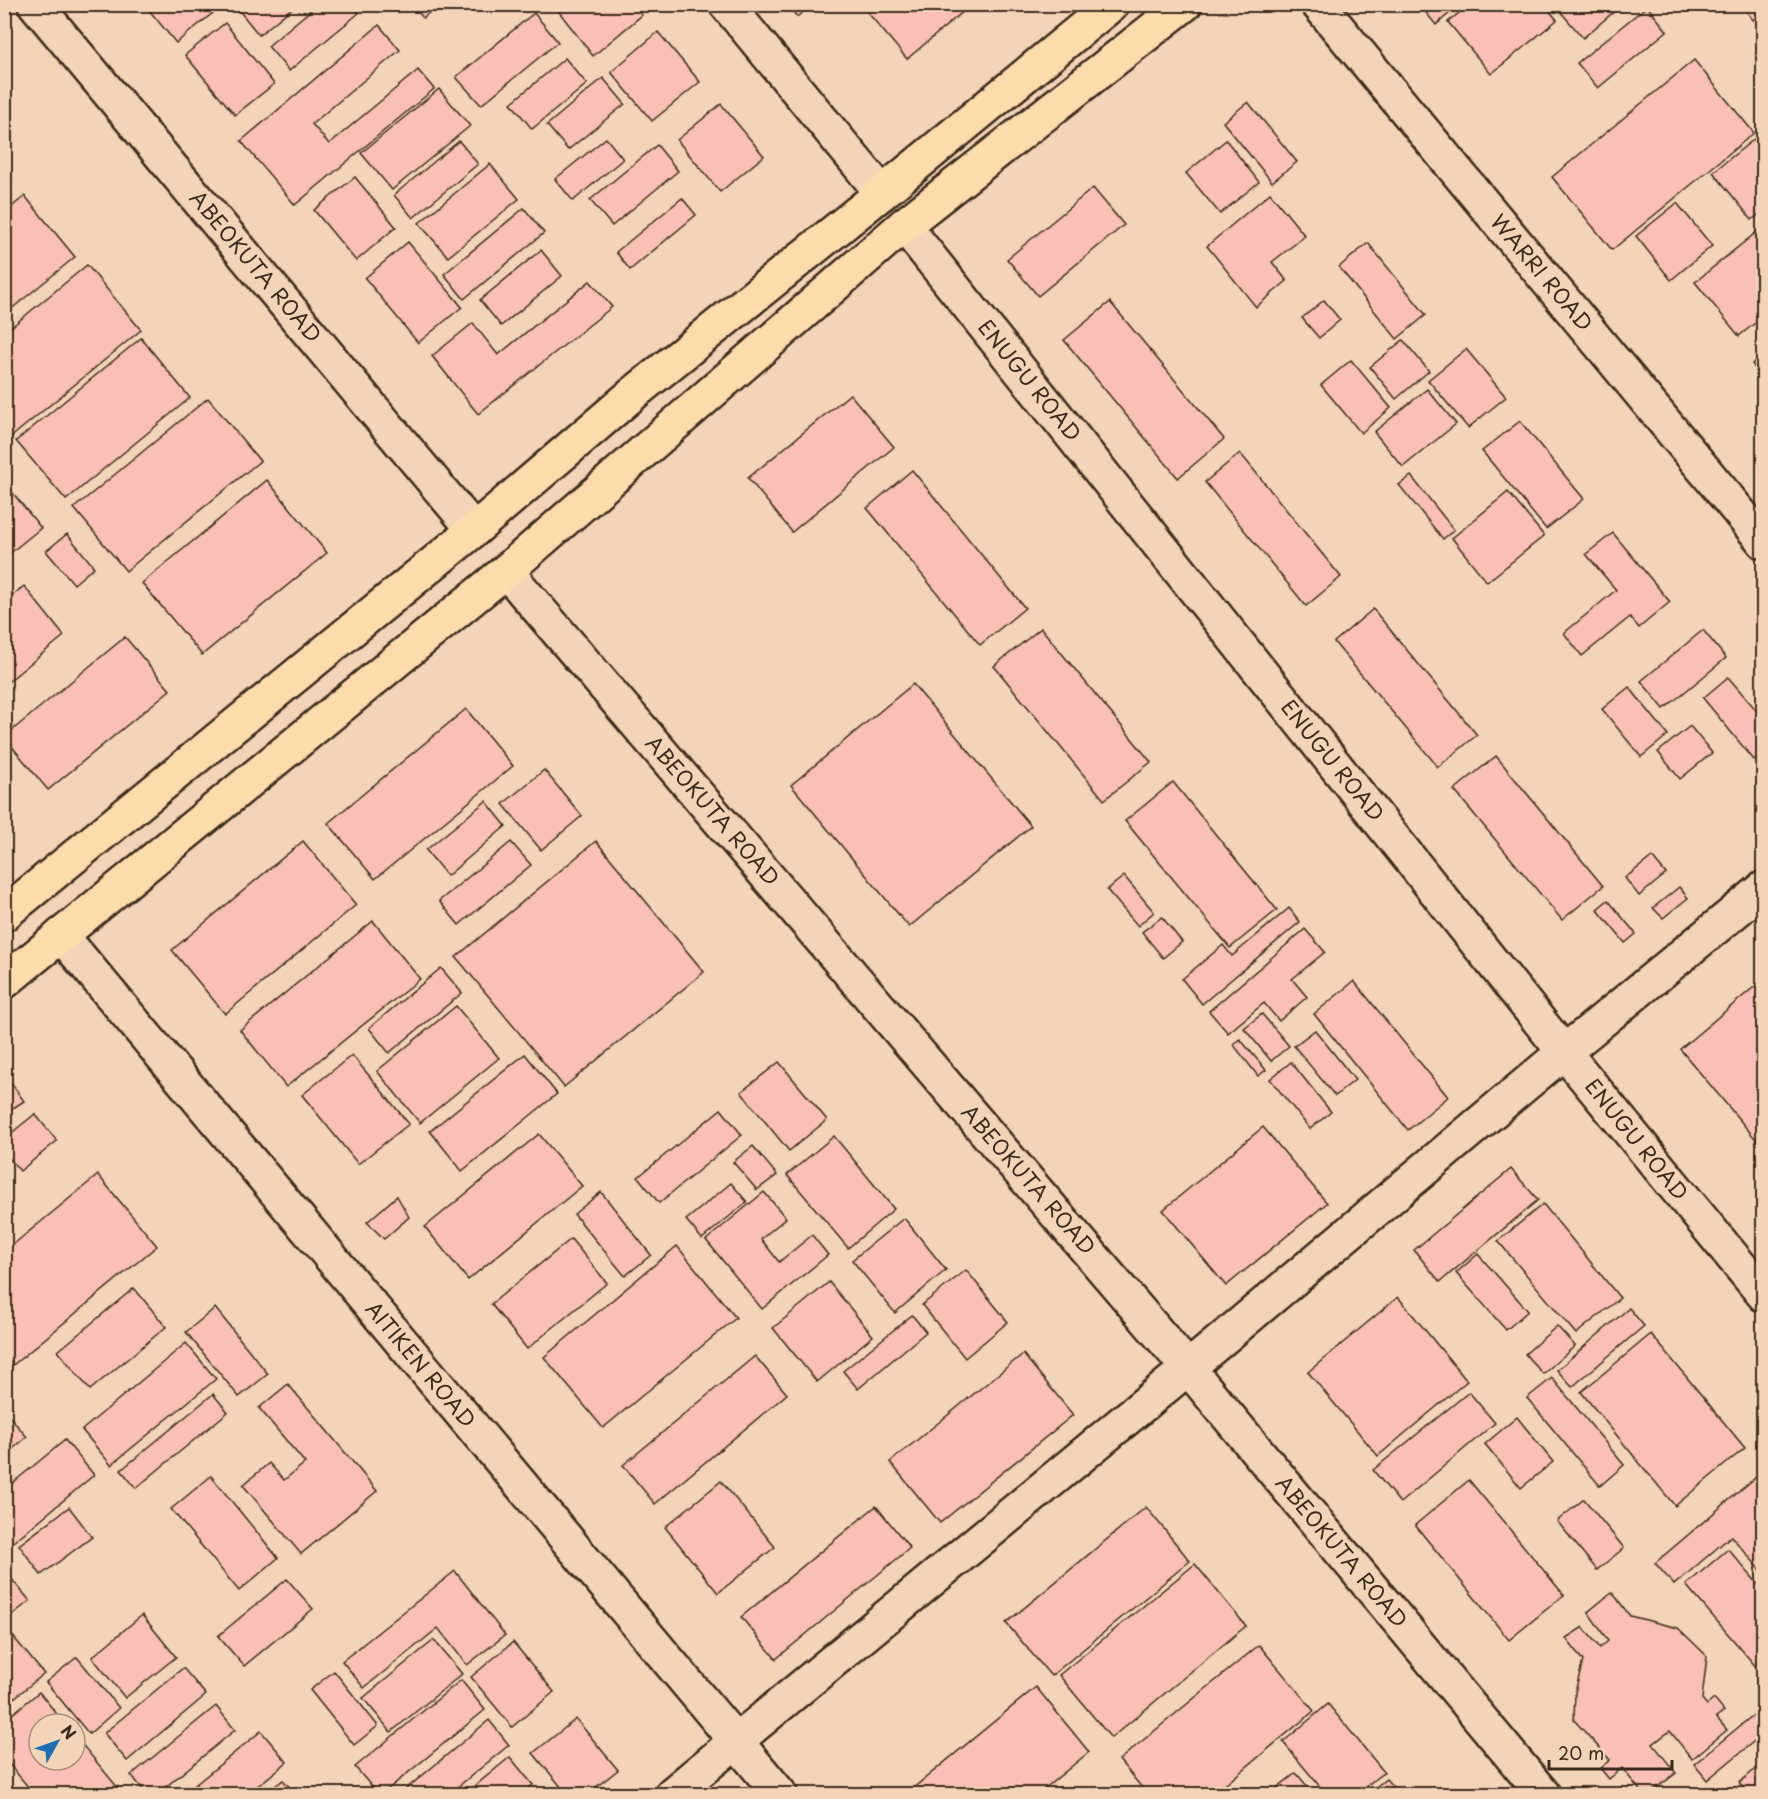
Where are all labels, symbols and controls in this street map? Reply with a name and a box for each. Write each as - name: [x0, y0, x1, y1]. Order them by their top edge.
- street label: ABEOKUTA ROAD: [183, 183, 330, 349]
- street label: WARRI ROAD: [1484, 206, 1601, 337]
- street label: ENUGU ROAD: [971, 312, 1090, 448]
- street label: ENUGU ROAD: [1274, 692, 1393, 828]
- street label: ABEOKUTA ROAD: [639, 727, 788, 892]
- street label: ENUGU ROAD: [1578, 1071, 1697, 1207]
- street label: ABEOKUTA ROAD: [955, 1096, 1104, 1261]
- street label: AITIKEN ROAD: [359, 1293, 484, 1434]
- street label: ABEOKUTA ROAD: [1269, 1468, 1416, 1634]
- north arrow: [27, 1712, 87, 1772]
- text: N: [56, 1719, 83, 1744]
- scale bar: [1549, 1733, 1672, 1771]
- text: 20 m: [1558, 1739, 1604, 1766]

